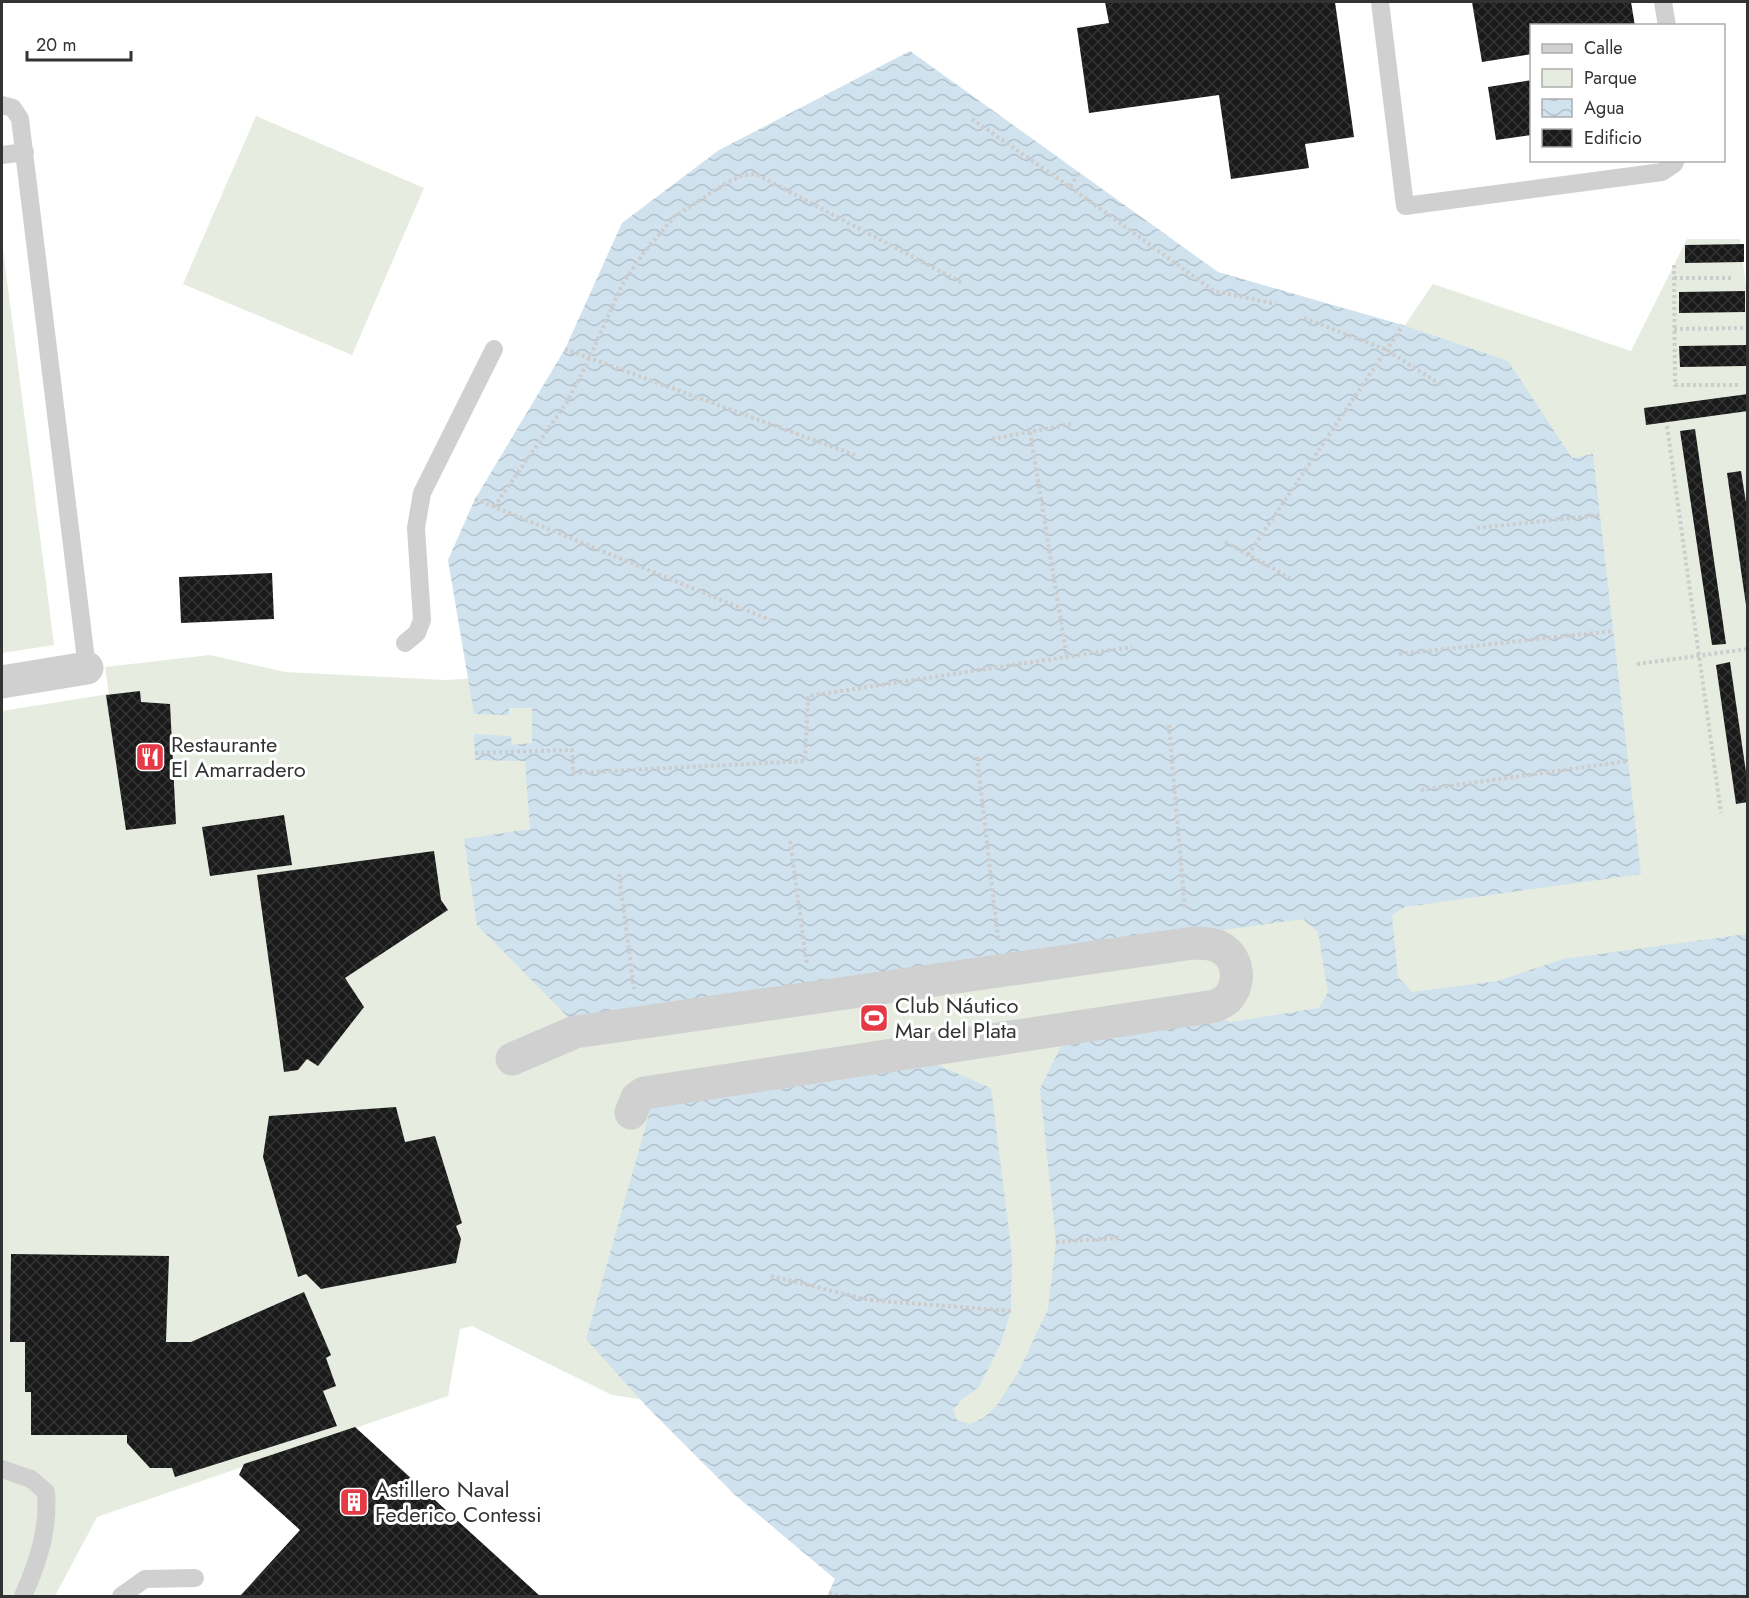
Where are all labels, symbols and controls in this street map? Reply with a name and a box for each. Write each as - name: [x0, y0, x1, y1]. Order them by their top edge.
- scale bar: [27, 24, 130, 62]
- legend: [1530, 24, 1725, 162]
- text: 20 m: [36, 32, 76, 58]
- text: Calle: [1584, 35, 1623, 61]
- text: Parque: [1584, 65, 1637, 91]
- text: Agua: [1584, 95, 1624, 121]
- text: Edificio: [1584, 125, 1642, 151]
- place label: Restaurante El Amarradero: [171, 728, 306, 785]
- restaurant icon: Restaurante El Amarradero: [134, 741, 166, 773]
- place label: Club Náutico Mar del Plata: [895, 989, 1019, 1046]
- sports icon: Club Náutico Mar del Plata: [858, 1002, 890, 1034]
- place label: Astillero Naval Federico Contessi: [375, 1473, 542, 1530]
- building icon: Astillero Naval Federico Contessi: [338, 1486, 370, 1518]

